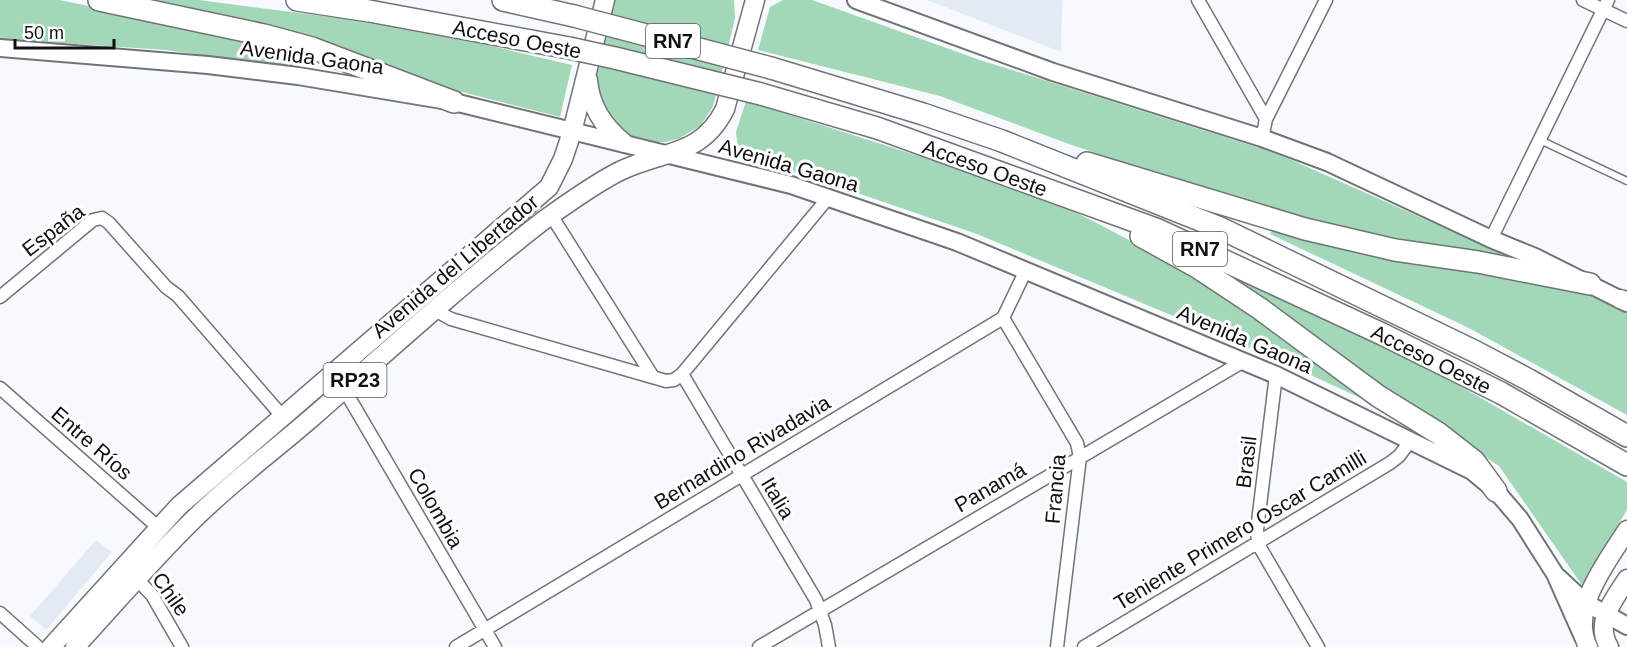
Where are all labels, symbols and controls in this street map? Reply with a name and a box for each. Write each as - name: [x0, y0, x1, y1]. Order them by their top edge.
- scale bar: [15, 12, 114, 50]
- street label: Acceso Oeste: [451, 15, 583, 63]
- text: 50 m: [24, 23, 64, 43]
- road number: RN7: [646, 24, 700, 58]
- street label: Avenida Gaona: [239, 36, 385, 78]
- street label: Avenida Gaona: [716, 134, 862, 196]
- street label: Acceso Oeste: [920, 134, 1051, 200]
- street label: Avenida del Libertador: [367, 190, 543, 342]
- street label: España: [18, 199, 89, 261]
- road number: RN7: [1173, 232, 1227, 266]
- street label: Avenida Gaona: [1174, 300, 1316, 378]
- street label: Acceso Oeste: [1368, 319, 1495, 398]
- road number: RP23: [324, 363, 386, 397]
- street label: Bernardino Rivadavia: [650, 390, 834, 514]
- street label: Entre Ríos: [47, 402, 137, 484]
- street label: Brasil: [1231, 435, 1261, 489]
- street label: Teniente Primero Oscar Camilli: [1110, 446, 1370, 614]
- street label: Francia: [1040, 453, 1070, 525]
- street label: Panamá: [950, 457, 1030, 517]
- street label: Colombia: [404, 464, 468, 552]
- street label: Italia: [757, 473, 799, 523]
- street label: Chile: [148, 568, 194, 620]

